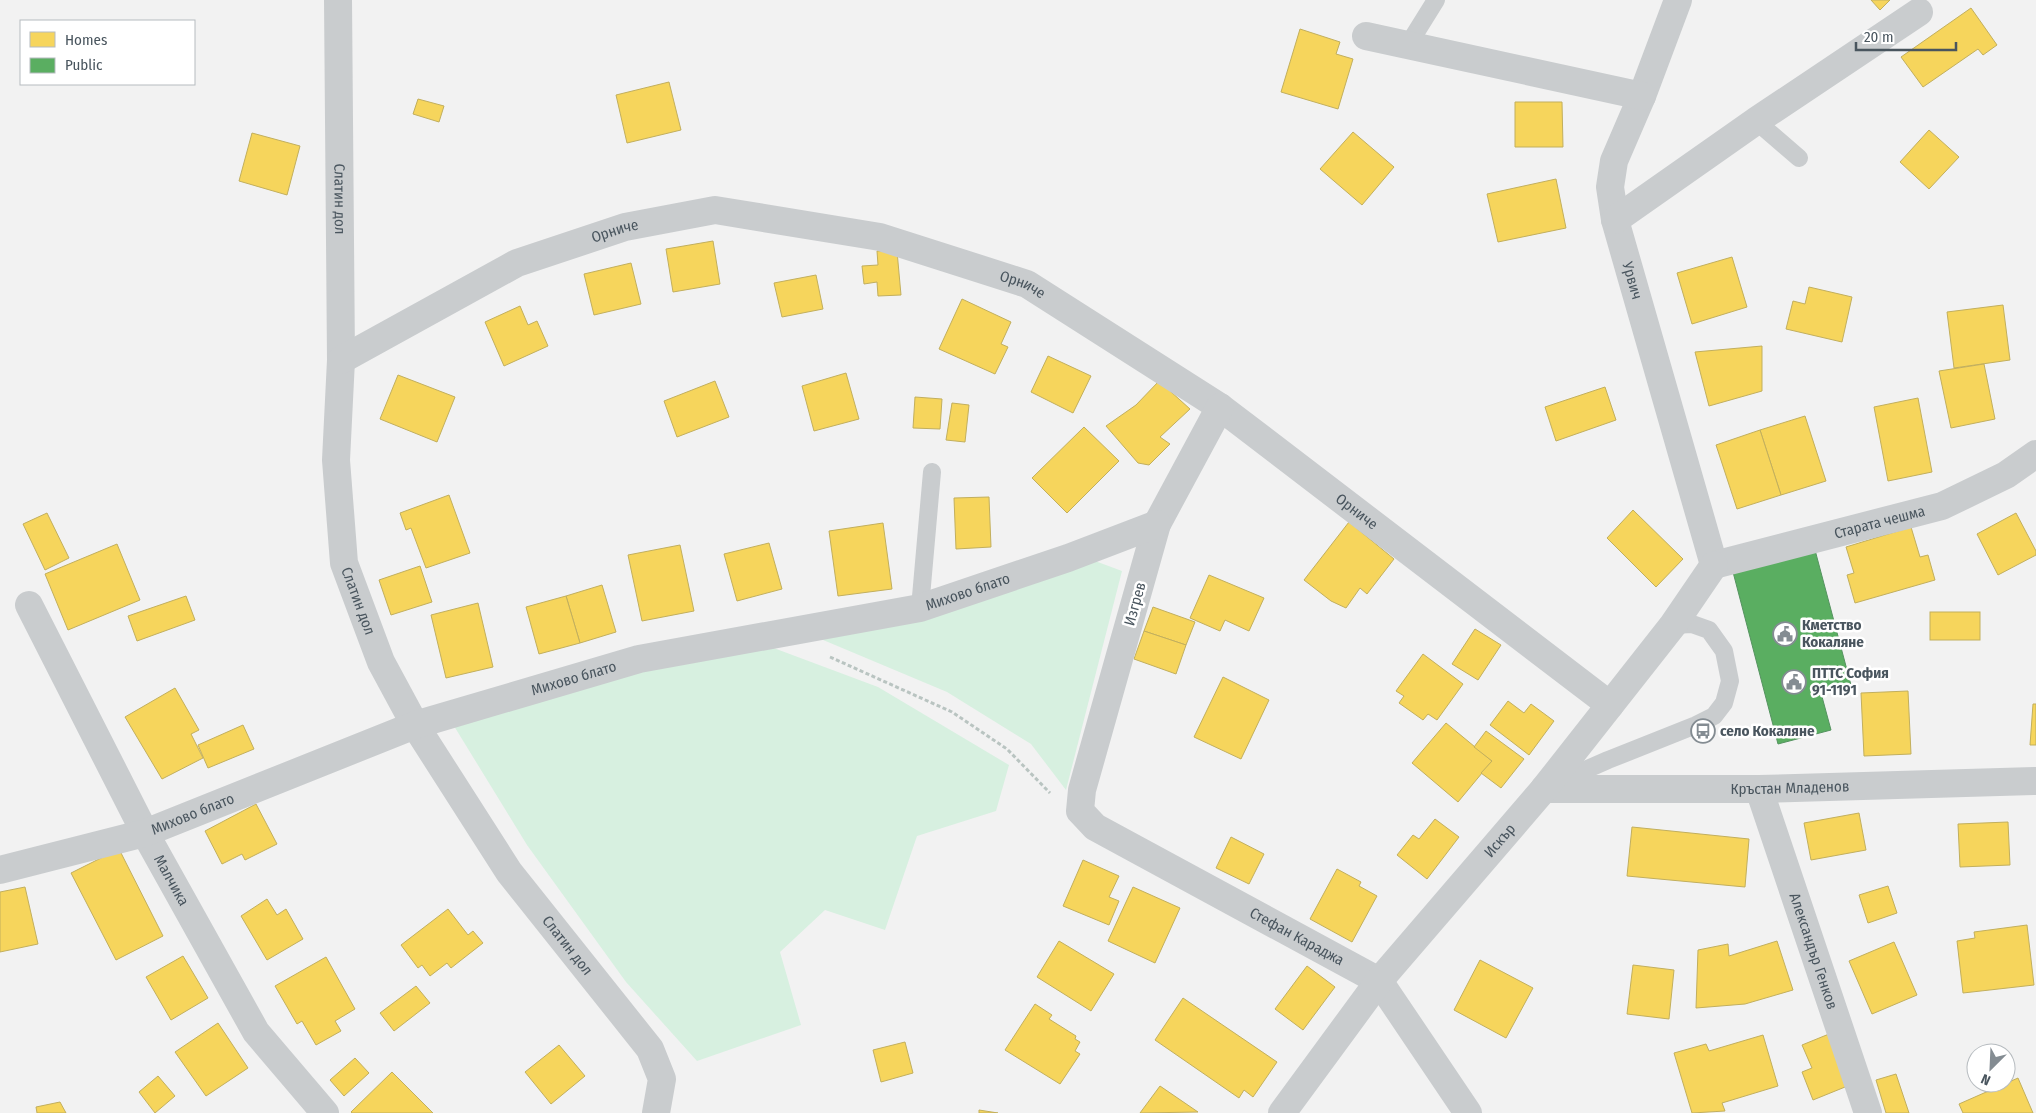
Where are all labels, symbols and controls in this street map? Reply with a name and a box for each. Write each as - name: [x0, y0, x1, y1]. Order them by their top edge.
- legend: [20, 20, 195, 85]
- scale bar: [1856, 20, 1956, 52]
- text: 20 m: [1864, 28, 1894, 46]
- text: Homes: [65, 31, 107, 49]
- text: Public: [65, 56, 103, 74]
- street label: Слатин дол: [330, 163, 349, 235]
- street label: Орниче: [589, 216, 640, 247]
- street label: Урвич: [1618, 259, 1646, 301]
- street label: Орниче: [998, 267, 1049, 302]
- street label: Орниче: [1332, 490, 1382, 533]
- street label: Старата чешма: [1832, 502, 1927, 543]
- street label: Слатин дол: [337, 565, 379, 637]
- street label: Михово блато: [923, 569, 1012, 614]
- street label: Изгрев: [1120, 580, 1150, 628]
- place label: Кметство Кокаляне: [1802, 616, 1864, 651]
- public building icon: Кметство Кокаляне: [1772, 621, 1798, 647]
- street label: Михово блато: [529, 657, 619, 699]
- place label: ПТТС София 91-1191: [1812, 664, 1889, 699]
- public building icon: ПТТС София 91-1191: [1781, 669, 1807, 695]
- bus stop icon: село Кокаляне: [1690, 718, 1716, 744]
- place label: село Кокаляне: [1720, 722, 1815, 740]
- street label: Кръстан Младенов: [1731, 777, 1850, 798]
- street label: Михово блато: [148, 789, 237, 839]
- street label: Искър: [1480, 820, 1519, 861]
- street label: Малчика: [150, 852, 193, 909]
- street label: Александър Генков: [1786, 890, 1841, 1012]
- street label: Стефан Караджа: [1247, 904, 1347, 969]
- street label: Слатин дол: [538, 912, 597, 979]
- north arrow: [1966, 1043, 2016, 1093]
- text: N: [1979, 1070, 1993, 1089]

